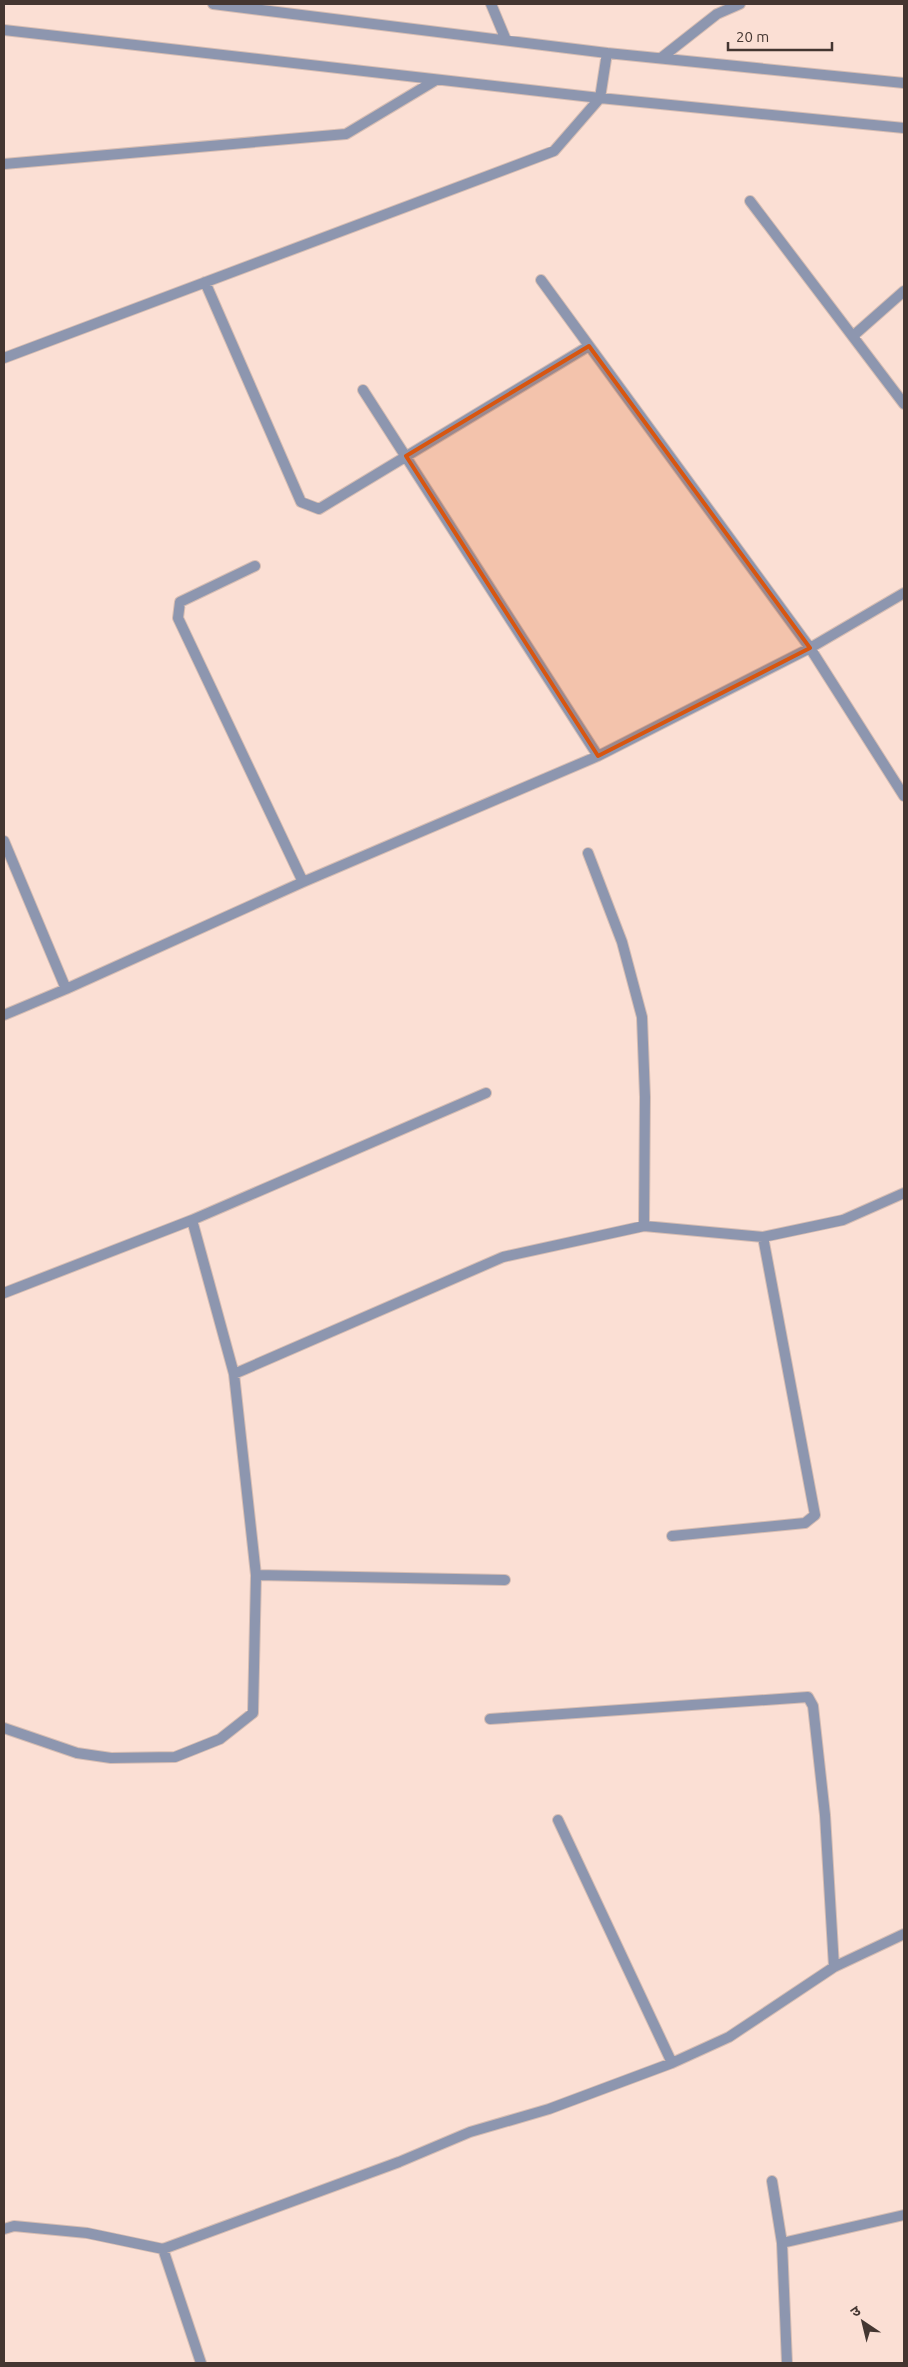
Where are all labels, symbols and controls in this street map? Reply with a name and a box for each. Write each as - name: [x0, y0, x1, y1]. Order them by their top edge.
- scale bar: [728, 20, 832, 52]
- text: 20 m: [736, 28, 769, 45]
- north arrow: [838, 2297, 888, 2347]
- text: उ: [848, 2302, 864, 2320]

